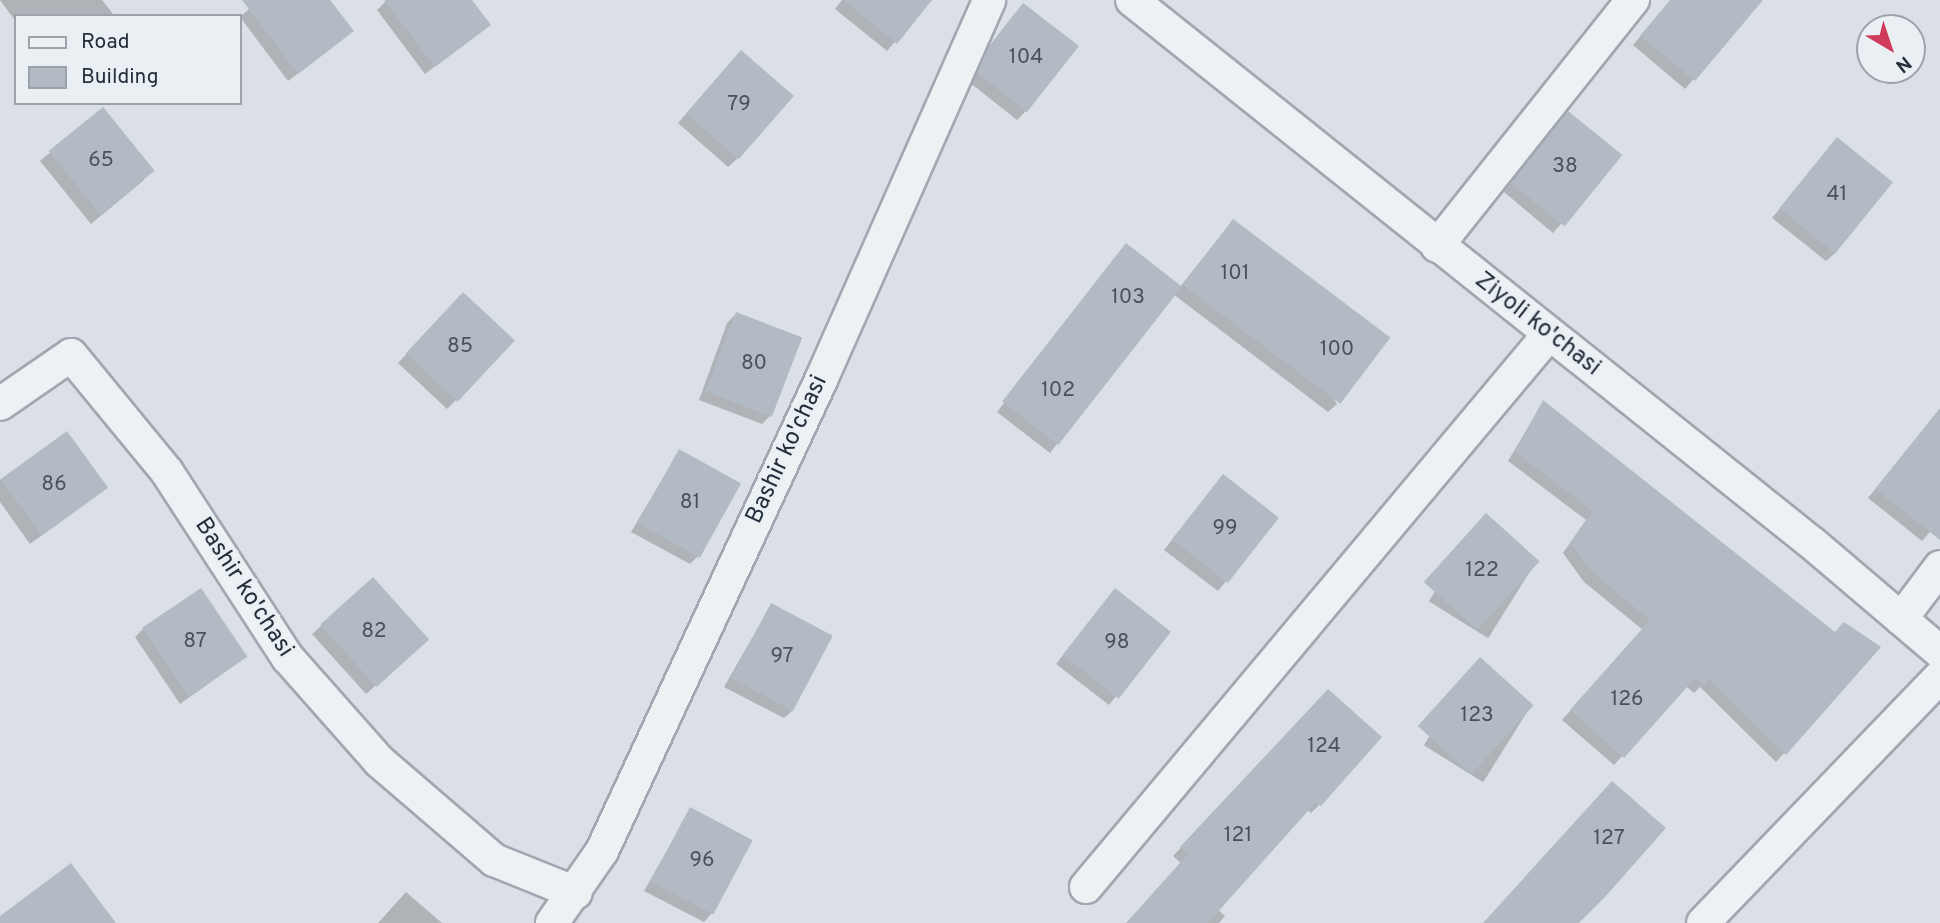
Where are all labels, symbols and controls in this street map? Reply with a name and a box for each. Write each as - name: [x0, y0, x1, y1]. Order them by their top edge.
- legend: [14, 14, 242, 105]
- north arrow: [1856, 14, 1926, 84]
- text: Road: [81, 29, 130, 56]
- house number: 104: [1009, 45, 1043, 71]
- text: N: [1890, 50, 1916, 77]
- text: Building: [81, 64, 159, 91]
- house number: 79: [727, 92, 751, 118]
- house number: 65: [88, 148, 114, 174]
- house number: 38: [1552, 154, 1578, 180]
- house number: 41: [1827, 182, 1847, 208]
- house number: 101: [1220, 261, 1250, 287]
- street label: Ziyoli ko'chasi: [1468, 267, 1606, 383]
- house number: 103: [1111, 285, 1145, 311]
- house number: 85: [447, 334, 473, 360]
- house number: 100: [1320, 337, 1354, 363]
- house number: 80: [741, 351, 767, 377]
- street label: Bashir ko'chasi: [741, 371, 835, 529]
- house number: 102: [1041, 378, 1075, 404]
- house number: 86: [41, 472, 67, 498]
- house number: 81: [680, 490, 700, 516]
- street label: Bashir ko'chasi: [187, 513, 299, 663]
- house number: 99: [1212, 516, 1238, 542]
- house number: 122: [1465, 558, 1499, 584]
- house number: 82: [361, 619, 387, 645]
- house number: 87: [183, 629, 207, 655]
- house number: 98: [1104, 630, 1130, 656]
- house number: 97: [771, 644, 793, 670]
- house number: 126: [1610, 687, 1644, 713]
- house number: 123: [1460, 703, 1494, 729]
- house number: 124: [1307, 734, 1341, 760]
- house number: 121: [1224, 823, 1252, 849]
- house number: 127: [1593, 826, 1625, 852]
- house number: 96: [689, 848, 715, 874]

